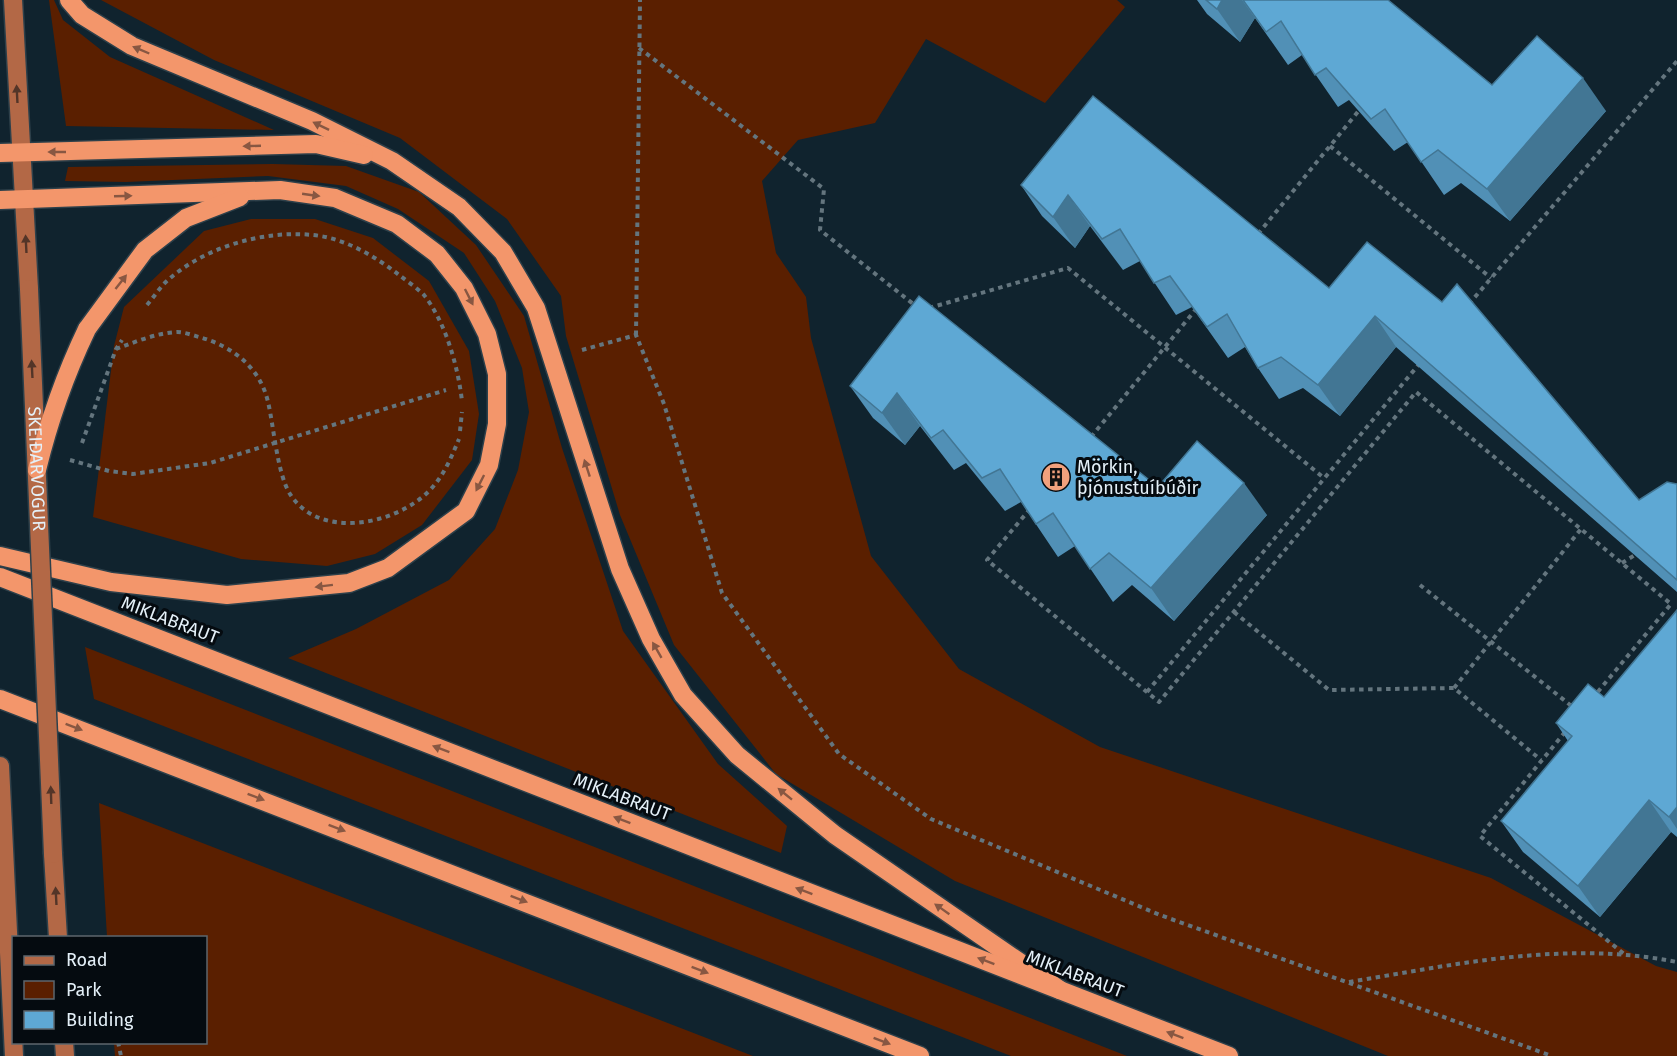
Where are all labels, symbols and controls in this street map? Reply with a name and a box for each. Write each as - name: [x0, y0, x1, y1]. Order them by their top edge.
- one-way arrow: [132, 45, 150, 55]
- one-way arrow: [13, 84, 22, 103]
- one-way arrow: [313, 121, 330, 130]
- one-way arrow: [242, 142, 261, 151]
- one-way arrow: [47, 147, 66, 157]
- one-way arrow: [302, 190, 321, 199]
- one-way arrow: [114, 192, 133, 201]
- one-way arrow: [21, 235, 31, 254]
- one-way arrow: [114, 274, 126, 289]
- one-way arrow: [463, 288, 473, 306]
- one-way arrow: [28, 360, 37, 379]
- street label: SKEIÐARVOGUR: [23, 406, 50, 532]
- place label: Mörkin, þjónustuíbúðir: [1077, 456, 1198, 499]
- one-way arrow: [582, 459, 592, 477]
- building icon: Mörkin, þjónustuíbúðir: [1040, 461, 1072, 493]
- one-way arrow: [475, 475, 485, 492]
- one-way arrow: [314, 581, 333, 591]
- street label: MIKLABRAUT: [118, 591, 222, 649]
- one-way arrow: [652, 641, 662, 658]
- one-way arrow: [65, 723, 83, 733]
- one-way arrow: [431, 744, 449, 754]
- street label: MIKLABRAUT: [570, 768, 674, 826]
- one-way arrow: [46, 786, 55, 805]
- one-way arrow: [777, 788, 793, 801]
- one-way arrow: [248, 792, 266, 802]
- one-way arrow: [613, 814, 631, 824]
- one-way arrow: [328, 824, 346, 833]
- one-way arrow: [795, 885, 813, 895]
- one-way arrow: [51, 886, 60, 905]
- one-way arrow: [510, 895, 528, 904]
- one-way arrow: [935, 903, 951, 915]
- legend: [12, 936, 207, 1044]
- street label: MIKLABRAUT: [1023, 945, 1127, 1003]
- text: Road: [66, 949, 108, 971]
- one-way arrow: [976, 956, 994, 966]
- one-way arrow: [692, 965, 710, 975]
- text: Park: [66, 979, 102, 1001]
- text: Building: [66, 1009, 134, 1031]
- one-way arrow: [1166, 1030, 1184, 1039]
- one-way arrow: [873, 1037, 891, 1046]

